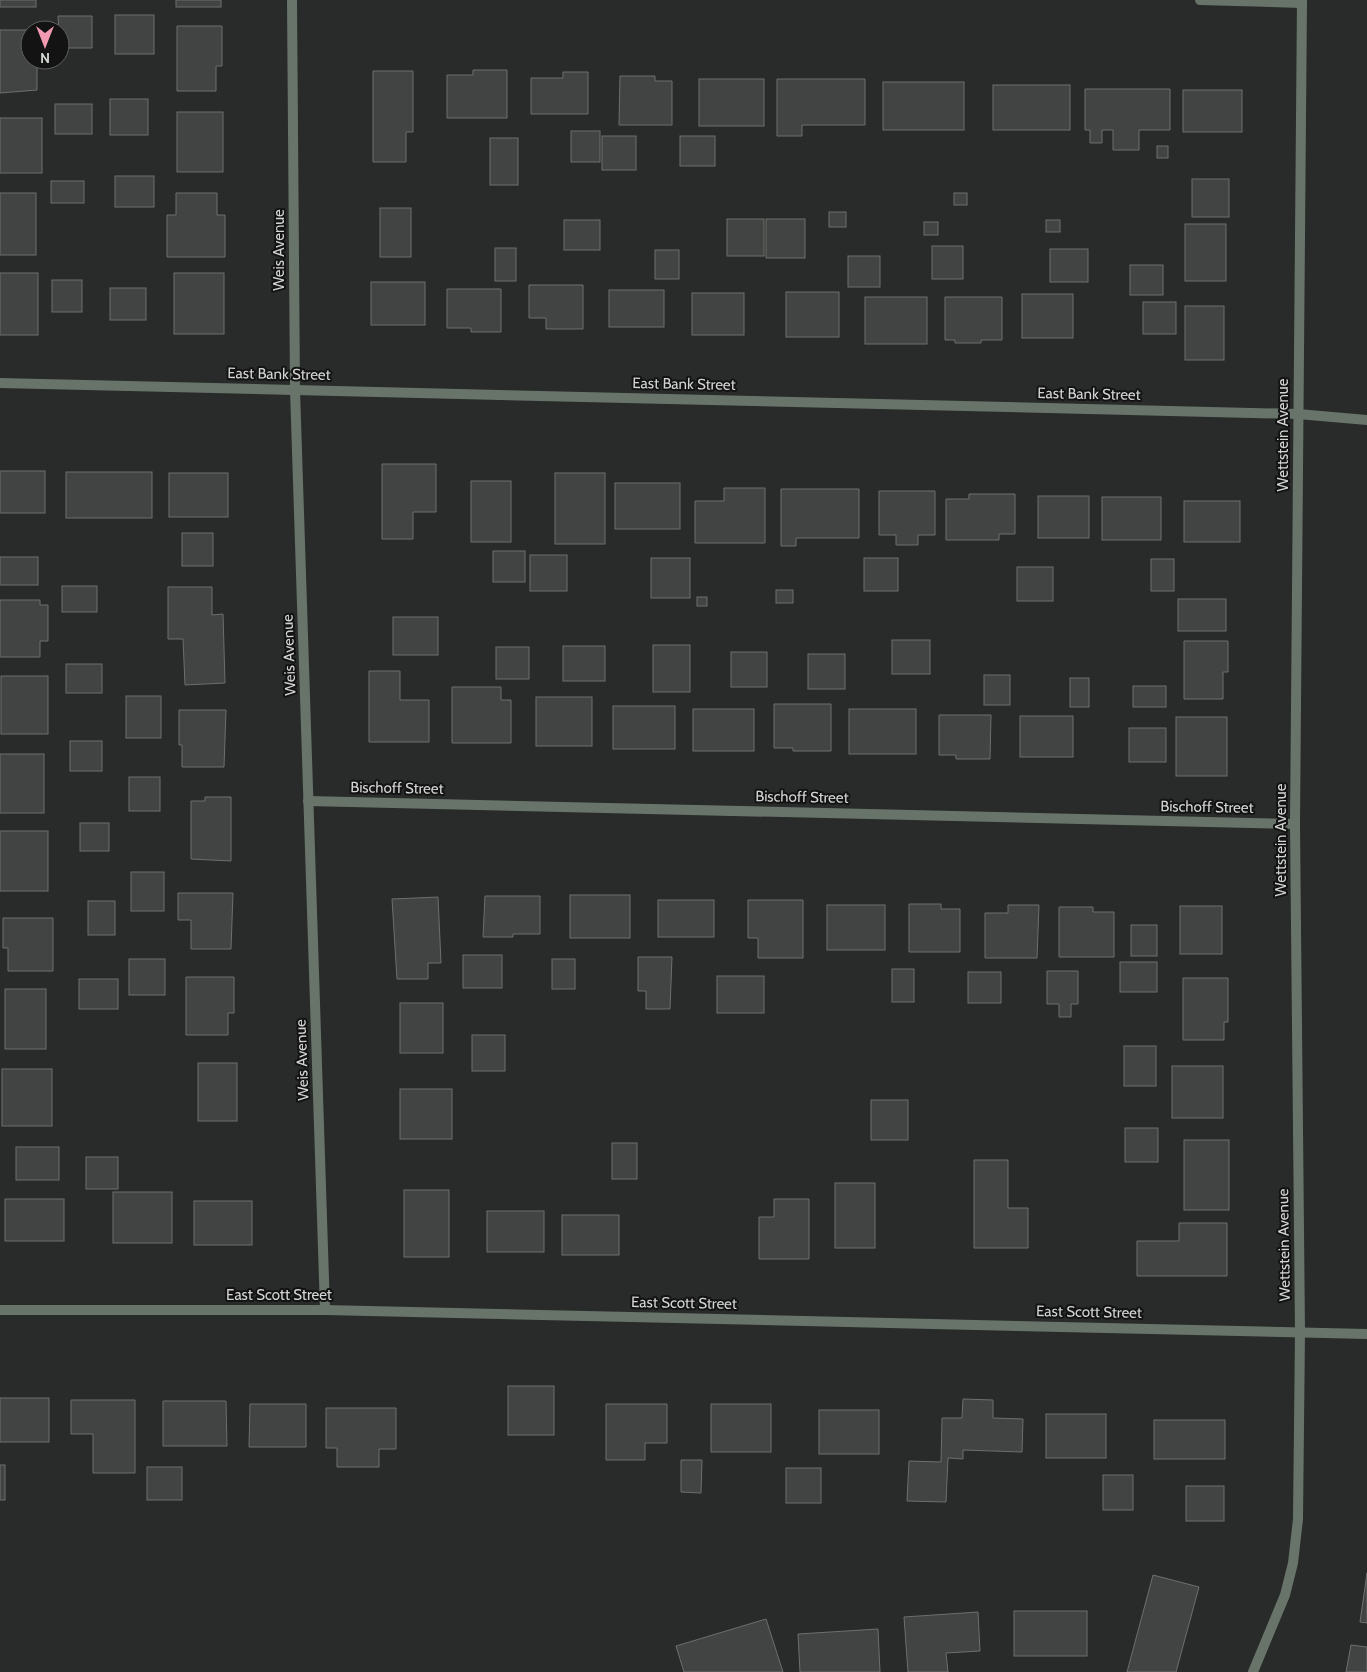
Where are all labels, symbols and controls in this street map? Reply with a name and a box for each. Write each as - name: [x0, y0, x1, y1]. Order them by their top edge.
- north arrow: [20, 20, 70, 70]
- text: N: [40, 49, 50, 67]
- street label: Weis Avenue: [270, 209, 288, 291]
- street label: East Bank Street: [227, 364, 331, 384]
- street label: East Bank Street: [632, 374, 736, 394]
- street label: Wettstein Avenue: [1274, 378, 1292, 491]
- street label: East Bank Street: [1037, 384, 1141, 404]
- street label: Weis Avenue: [279, 614, 299, 696]
- street label: Bischoff Street: [350, 778, 444, 798]
- street label: Wettstein Avenue: [1272, 783, 1290, 896]
- street label: Bischoff Street: [755, 787, 849, 807]
- street label: Bischoff Street: [1160, 797, 1254, 817]
- street label: Weis Avenue: [292, 1019, 312, 1101]
- street label: Wettstein Avenue: [1274, 1188, 1294, 1302]
- street label: East Scott Street: [226, 1286, 332, 1304]
- street label: East Scott Street: [631, 1293, 737, 1313]
- street label: East Scott Street: [1036, 1302, 1142, 1322]

